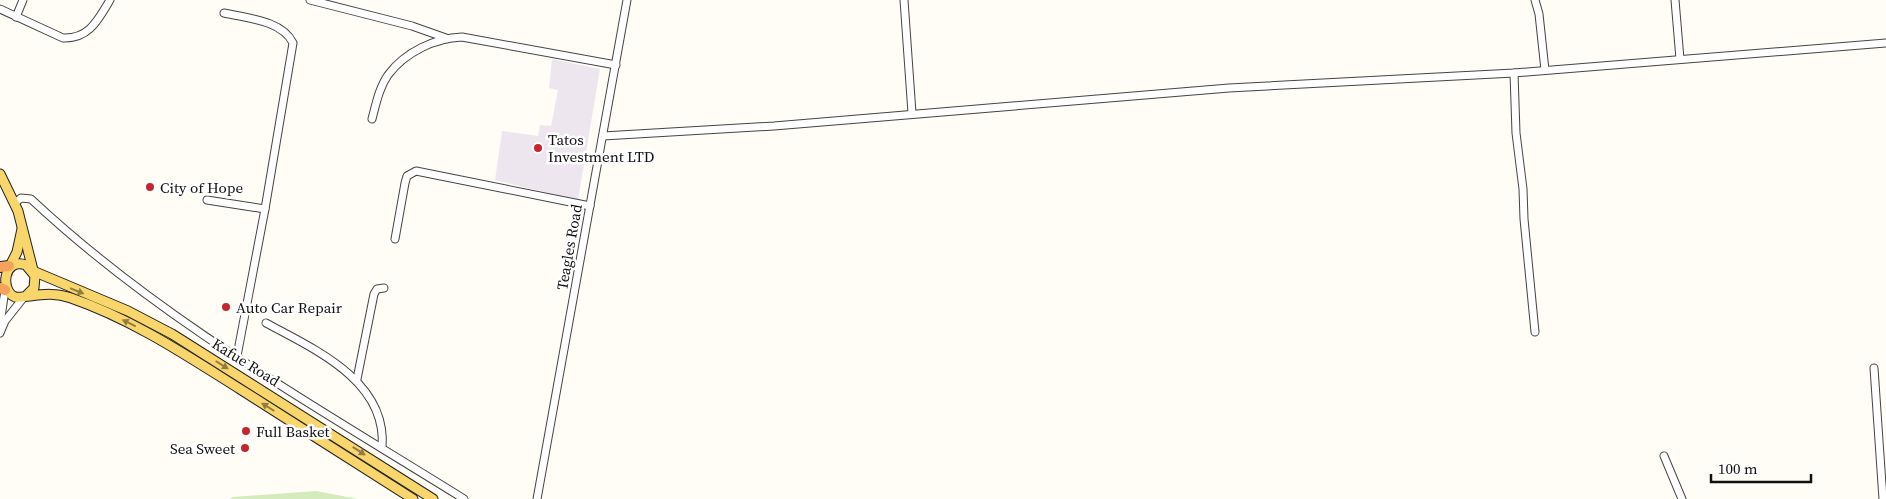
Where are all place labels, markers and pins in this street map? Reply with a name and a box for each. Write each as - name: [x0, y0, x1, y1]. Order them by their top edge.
- place label: Tatos Investment LTD: [548, 129, 655, 167]
- marker: Tatos Investment LTD: [532, 142, 544, 154]
- place label: City of Hope: [160, 177, 243, 198]
- marker: City of Hope: [144, 181, 156, 193]
- place label: Auto Car Repair: [236, 297, 343, 318]
- marker: Auto Car Repair: [220, 301, 232, 313]
- place label: Full Basket: [256, 421, 330, 442]
- marker: Full Basket: [240, 425, 252, 437]
- place label: Sea Sweet: [170, 438, 235, 459]
- marker: Sea Sweet: [239, 442, 251, 454]

